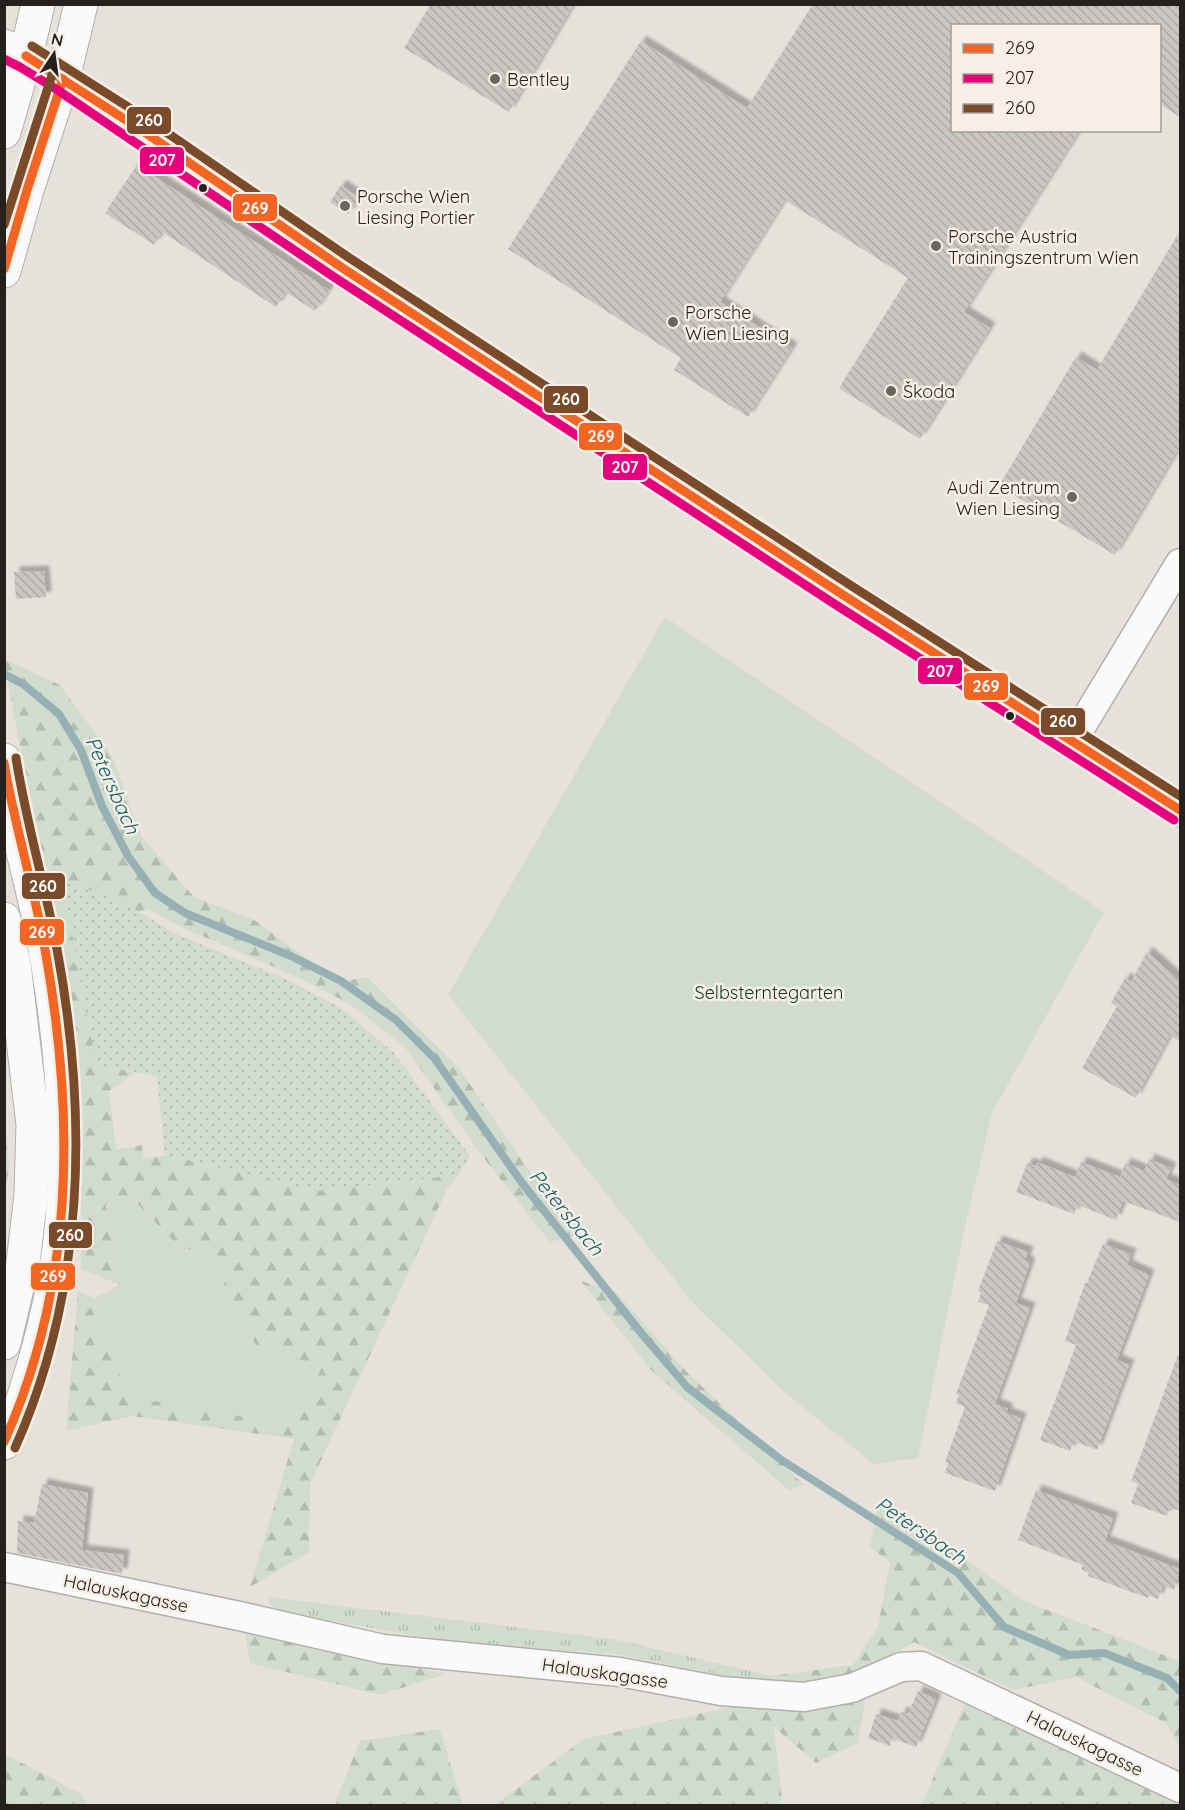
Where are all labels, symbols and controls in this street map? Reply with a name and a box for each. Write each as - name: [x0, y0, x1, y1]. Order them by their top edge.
- north arrow: [24, 24, 84, 84]
- legend: [951, 24, 1161, 132]
- text: N: [49, 28, 65, 50]
- text: 269: [1005, 36, 1035, 59]
- text: 207: [1005, 66, 1034, 89]
- place label: Bentley: [507, 68, 570, 91]
- marker: Bentley: [488, 72, 502, 86]
- text: 260: [1005, 96, 1035, 119]
- line badge: 260: [126, 106, 172, 135]
- text: 260: [135, 110, 163, 130]
- line badge: 207: [139, 146, 185, 175]
- text: 207: [148, 150, 176, 170]
- unlabelled marker: [197, 182, 209, 194]
- place label: Porsche Wien Liesing Portier: [357, 185, 475, 229]
- line badge: 269: [232, 193, 278, 222]
- text: 269: [241, 198, 269, 218]
- marker: Porsche Wien Liesing Portier: [338, 199, 352, 213]
- place label: Porsche Austria Trainingszentrum Wien: [948, 225, 1139, 269]
- marker: Porsche Austria Trainingszentrum Wien: [929, 239, 943, 253]
- place label: Porsche Wien Liesing: [685, 301, 789, 345]
- marker: Porsche Wien Liesing: [666, 315, 680, 329]
- place label: Škoda: [903, 380, 955, 403]
- marker: Škoda: [884, 384, 898, 398]
- line badge: 260: [543, 385, 589, 414]
- text: 260: [552, 389, 580, 409]
- line badge: 269: [578, 422, 623, 451]
- text: 269: [587, 426, 615, 446]
- line badge: 207: [602, 453, 648, 481]
- text: 207: [611, 457, 639, 477]
- place label: Audi Zentrum Wien Liesing: [947, 476, 1060, 520]
- marker: Audi Zentrum Wien Liesing: [1065, 490, 1079, 504]
- line badge: 207: [917, 657, 963, 685]
- text: 207: [926, 661, 954, 681]
- line badge: 269: [963, 672, 1009, 701]
- text: 269: [972, 676, 1000, 696]
- line badge: 260: [1040, 707, 1086, 736]
- unlabelled marker: [1004, 710, 1016, 722]
- text: 260: [1049, 711, 1077, 731]
- water label: Petersbach: [80, 732, 146, 838]
- line badge: 260: [21, 872, 66, 900]
- text: 260: [29, 876, 57, 896]
- line badge: 269: [19, 918, 65, 946]
- text: 269: [28, 922, 56, 942]
- park label: Selbsterntegarten: [695, 981, 843, 1004]
- water label: Petersbach: [525, 1164, 610, 1261]
- line badge: 260: [48, 1221, 93, 1249]
- text: 260: [56, 1225, 84, 1245]
- line badge: 269: [30, 1262, 76, 1291]
- text: 269: [39, 1266, 67, 1286]
- water label: Petersbach: [871, 1491, 972, 1570]
- street label: Halauskagasse: [61, 1569, 191, 1617]
- street label: Halauskagasse: [541, 1653, 669, 1693]
- street label: Halauskagasse: [1023, 1705, 1147, 1781]

